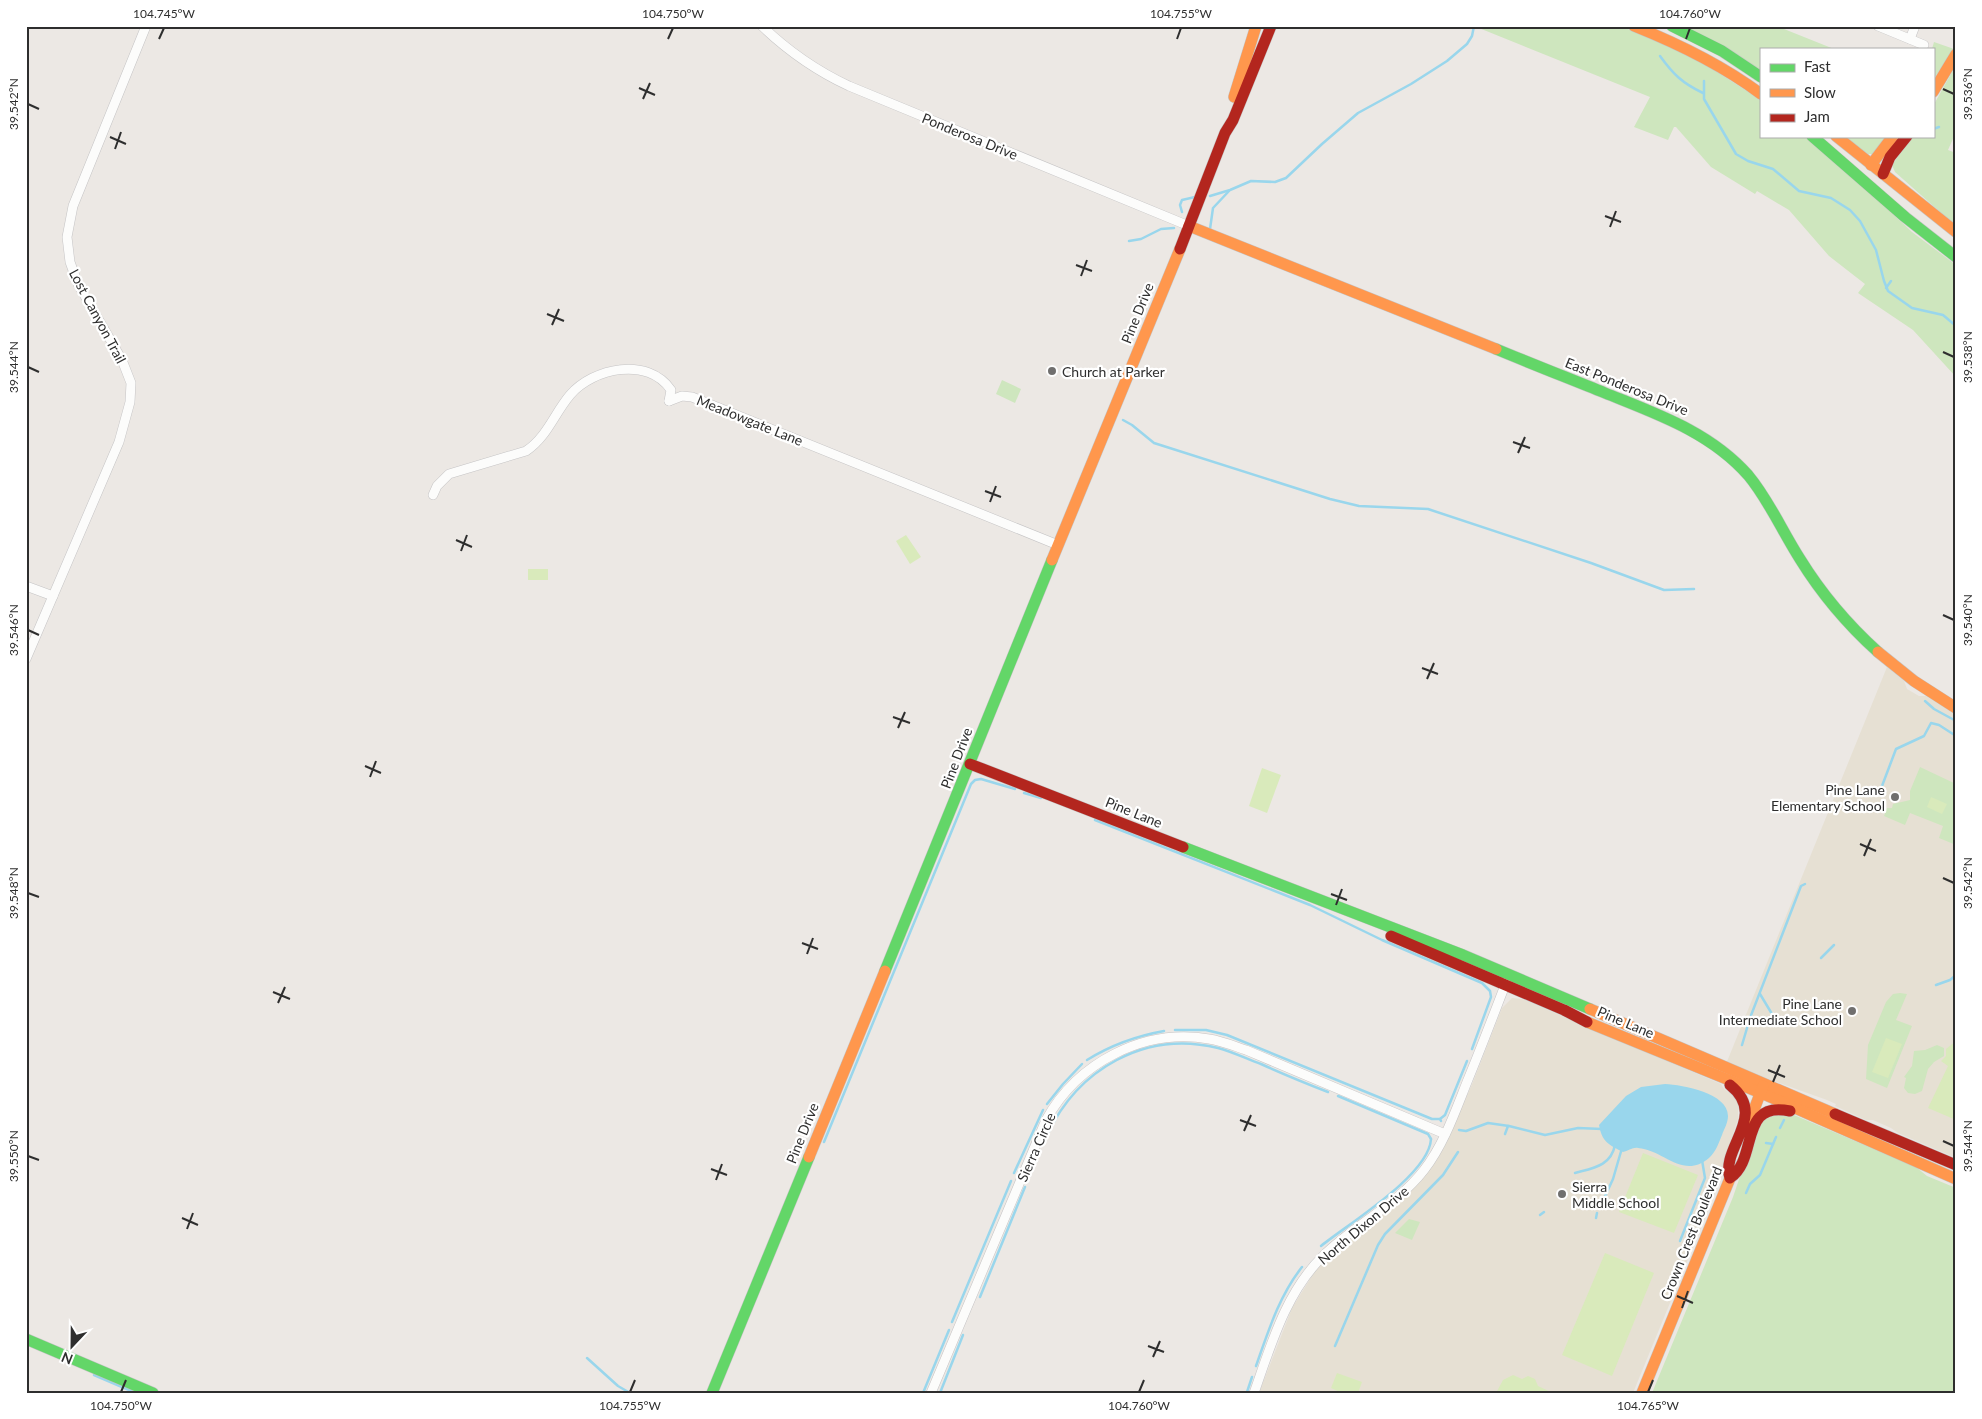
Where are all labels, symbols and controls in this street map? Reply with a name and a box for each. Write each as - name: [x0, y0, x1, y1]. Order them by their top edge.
- text: 104.745°W: [133, 6, 196, 21]
- text: 104.750°W: [642, 6, 705, 21]
- text: 104.755°W: [1150, 6, 1213, 21]
- text: 104.760°W: [1659, 6, 1722, 21]
- legend: [1760, 48, 1934, 138]
- text: Fast: [1804, 57, 1831, 75]
- text: 39.536°N: [1960, 68, 1975, 120]
- text: 39.542°N: [6, 78, 21, 130]
- text: Slow: [1804, 83, 1836, 101]
- text: Jam: [1804, 107, 1830, 125]
- street label: Ponderosa Drive: [920, 109, 1020, 163]
- street label: Lost Canyon Trail: [66, 266, 130, 366]
- street label: Pine Drive: [1117, 280, 1157, 346]
- text: 39.538°N: [1960, 331, 1975, 383]
- text: 39.544°N: [6, 341, 21, 393]
- street label: East Ponderosa Drive: [1563, 354, 1691, 418]
- place label: Church at Parker: [1062, 363, 1165, 380]
- marker: Church at Parker: [1046, 365, 1058, 377]
- street label: Meadowgate Lane: [694, 391, 806, 449]
- text: 39.540°N: [1960, 594, 1975, 646]
- text: 39.546°N: [6, 604, 21, 656]
- street label: Pine Drive: [937, 725, 975, 791]
- place label: Pine Lane Elementary School: [1771, 781, 1885, 814]
- marker: Pine Lane Elementary School: [1889, 791, 1901, 803]
- street label: Pine Lane: [1103, 793, 1165, 831]
- text: 39.542°N: [1960, 857, 1975, 909]
- text: 39.548°N: [6, 867, 21, 919]
- place label: Pine Lane Intermediate School: [1719, 995, 1842, 1028]
- street label: Pine Lane: [1595, 1002, 1657, 1042]
- marker: Pine Lane Intermediate School: [1846, 1005, 1858, 1017]
- street label: Pine Drive: [782, 1100, 822, 1166]
- street label: Sierra Circle: [1013, 1110, 1059, 1184]
- text: 39.544°N: [1960, 1120, 1975, 1172]
- text: 39.550°N: [6, 1130, 21, 1182]
- street label: Crown Crest Boulevard: [1656, 1164, 1726, 1302]
- place label: Sierra Middle School: [1572, 1178, 1659, 1211]
- street label: North Dixon Drive: [1314, 1182, 1412, 1268]
- marker: Sierra Middle School: [1556, 1188, 1568, 1200]
- north arrow: [48, 1322, 98, 1372]
- text: N: [59, 1349, 75, 1368]
- text: 104.750°W: [90, 1398, 153, 1413]
- text: 104.755°W: [599, 1398, 662, 1413]
- text: 104.760°W: [1108, 1398, 1171, 1413]
- text: 104.765°W: [1617, 1398, 1680, 1413]

